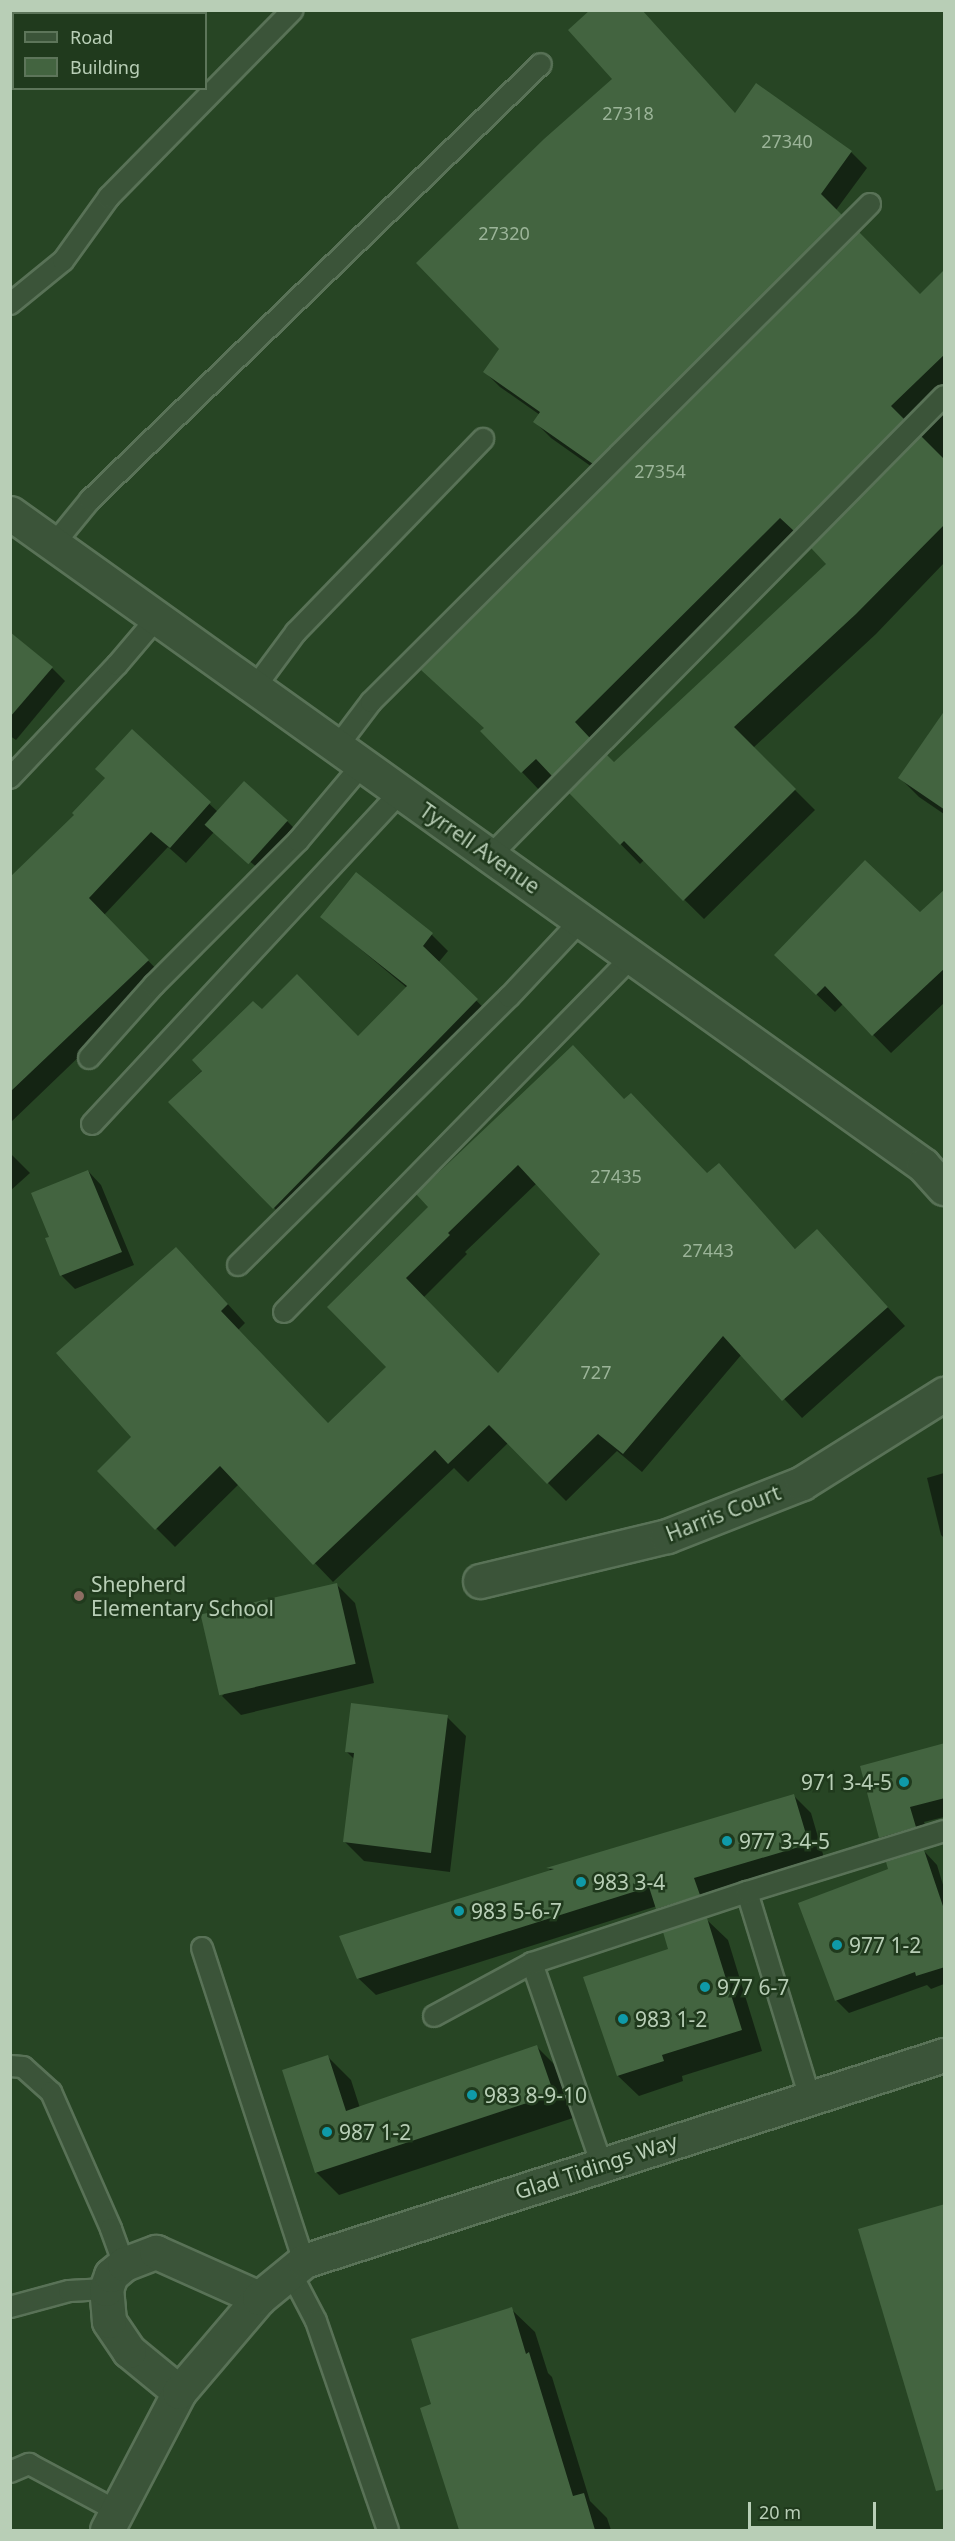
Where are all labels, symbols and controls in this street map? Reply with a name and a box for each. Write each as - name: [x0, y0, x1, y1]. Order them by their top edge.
- legend: [12, 12, 207, 90]
- text: Road: [70, 25, 113, 49]
- text: Building: [70, 55, 140, 79]
- house number: 27318: [602, 102, 654, 124]
- house number: 27340: [761, 130, 813, 152]
- house number: 27320: [478, 222, 530, 244]
- house number: 27354: [634, 460, 686, 482]
- street label: Tyrrell Avenue: [415, 797, 545, 899]
- house number: 27435: [590, 1165, 642, 1187]
- house number: 27443: [682, 1239, 734, 1261]
- house number: 727: [581, 1361, 611, 1383]
- street label: Harris Court: [662, 1480, 784, 1546]
- place label: Shepherd Elementary School: [91, 1571, 274, 1621]
- marker: Shepherd Elementary School: [72, 1589, 86, 1603]
- place label: 971 3-4-5: [801, 1769, 892, 1795]
- marker: 971 3-4-5: [897, 1775, 911, 1789]
- place label: 977 3-4-5: [739, 1828, 830, 1854]
- marker: 977 3-4-5: [720, 1834, 734, 1848]
- place label: 983 3-4: [593, 1869, 665, 1895]
- marker: 983 3-4: [574, 1875, 588, 1889]
- place label: 983 5-6-7: [471, 1898, 562, 1924]
- marker: 983 5-6-7: [452, 1904, 466, 1918]
- place label: 977 1-2: [849, 1932, 921, 1958]
- marker: 977 1-2: [830, 1938, 844, 1952]
- place label: 977 6-7: [717, 1974, 789, 2000]
- marker: 977 6-7: [698, 1980, 712, 1994]
- place label: 983 1-2: [635, 2006, 707, 2032]
- marker: 983 1-2: [616, 2012, 630, 2026]
- place label: 983 8-9-10: [484, 2082, 587, 2108]
- marker: 983 8-9-10: [465, 2088, 479, 2102]
- place label: 987 1-2: [339, 2119, 411, 2145]
- marker: 987 1-2: [320, 2125, 334, 2139]
- street label: Glad Tidings Way: [512, 2128, 680, 2204]
- scale bar: [751, 2490, 878, 2528]
- text: 20 m: [759, 2500, 801, 2524]

